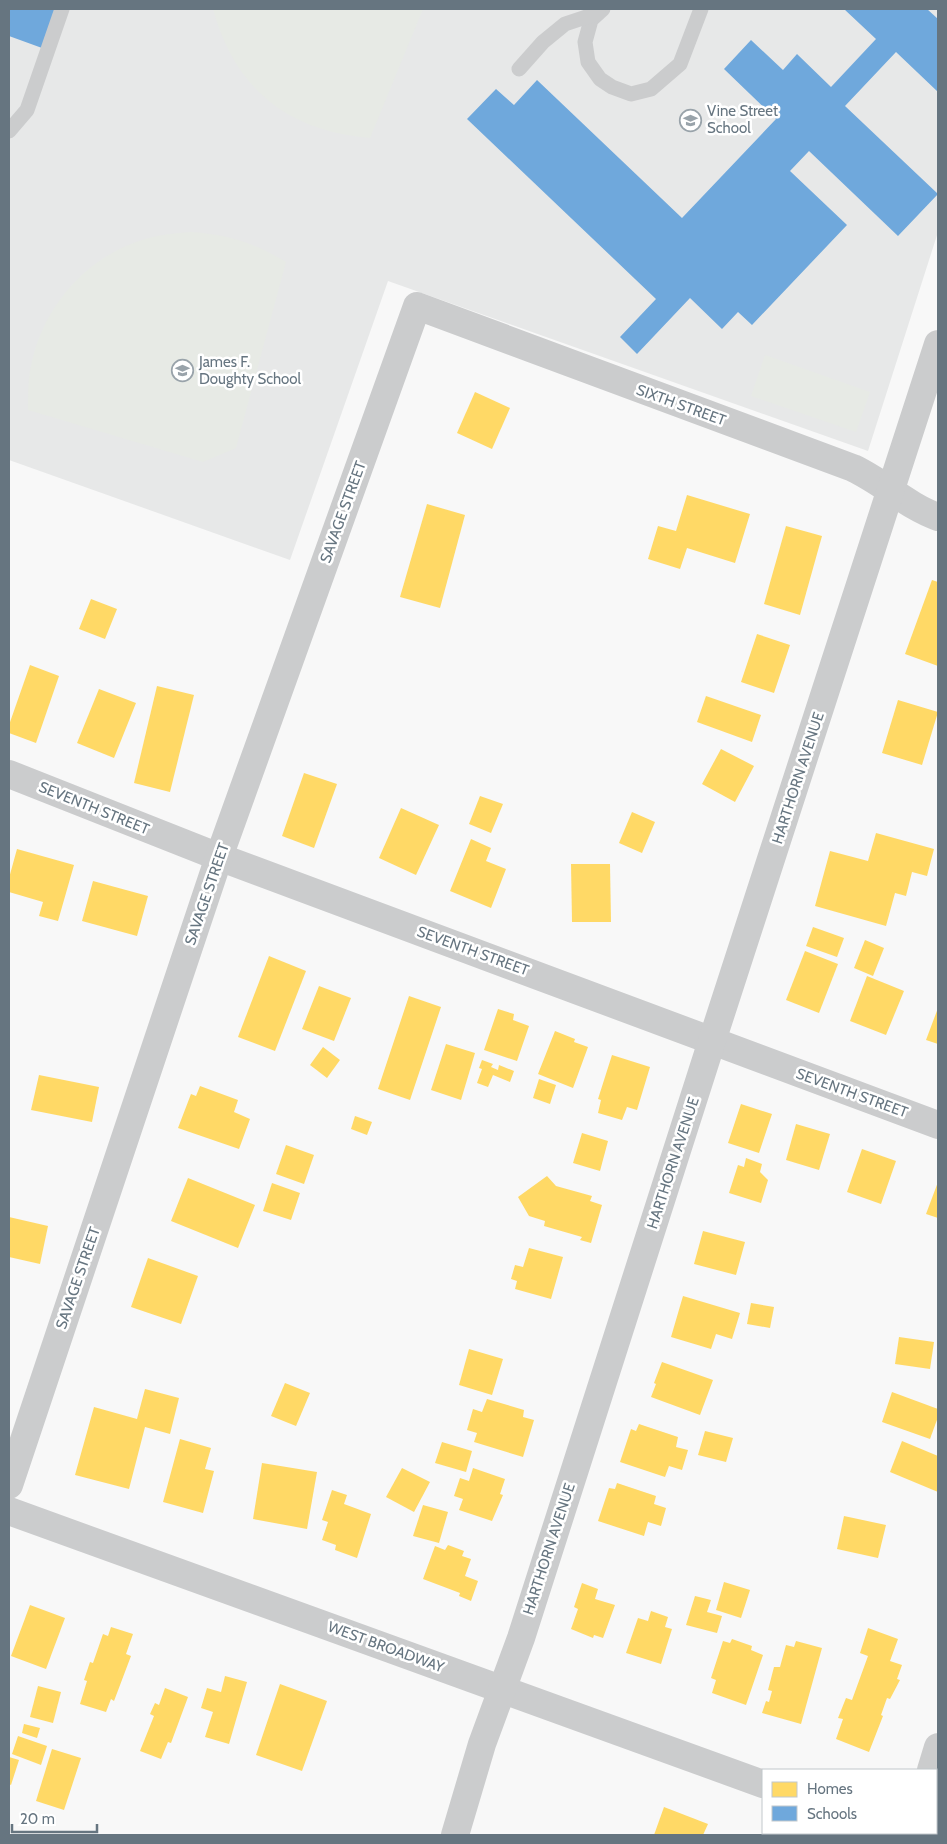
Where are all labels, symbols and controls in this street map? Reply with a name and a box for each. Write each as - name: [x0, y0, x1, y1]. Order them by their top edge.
- place label: Vine Street School: [707, 102, 778, 137]
- school or university icon: Vine Street School: [679, 108, 703, 132]
- place label: James F. Doughty School: [198, 353, 302, 388]
- school or university icon: James F. Doughty School: [171, 359, 195, 383]
- street label: SIXTH STREET: [634, 380, 728, 430]
- street label: SAVAGE STREET: [316, 459, 370, 565]
- street label: HARTHORN AVENUE: [768, 710, 828, 846]
- street label: SEVENTH STREET: [36, 778, 152, 838]
- street label: SAVAGE STREET: [181, 841, 233, 947]
- street label: SEVENTH STREET: [415, 922, 531, 980]
- street label: SEVENTH STREET: [794, 1064, 910, 1122]
- street label: HARTHORN AVENUE: [643, 1095, 703, 1231]
- street label: SAVAGE STREET: [52, 1225, 104, 1331]
- street label: HARTHORN AVENUE: [519, 1481, 579, 1617]
- street label: WEST BROADWAY: [325, 1618, 447, 1677]
- legend: [762, 1769, 937, 1834]
- text: Homes: [807, 1780, 853, 1798]
- scale bar: [12, 1802, 98, 1834]
- text: Schools: [807, 1805, 857, 1823]
- text: 20 m: [20, 1810, 55, 1828]

